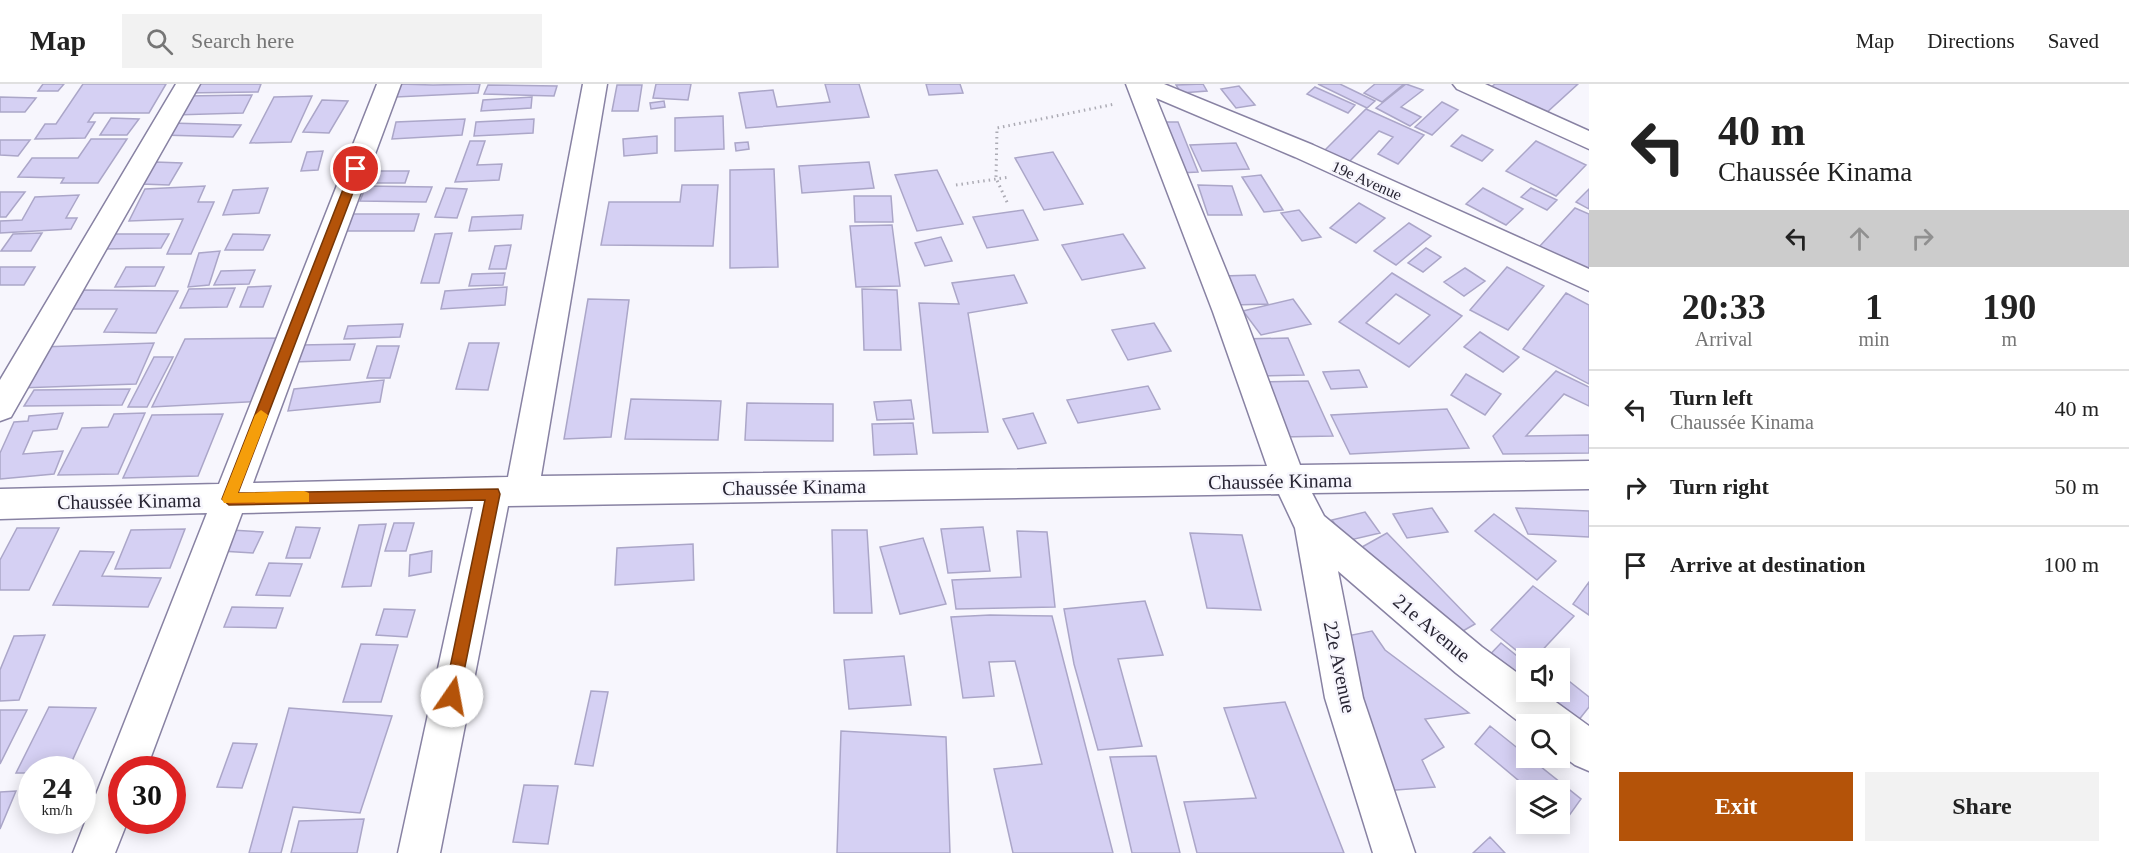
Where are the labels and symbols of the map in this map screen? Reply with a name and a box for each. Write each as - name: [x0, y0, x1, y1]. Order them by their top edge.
- pin: [330, 143, 381, 194]
- street label: 19e Avenue: [1329, 157, 1404, 203]
- street label: Chaussée Kinama: [1208, 469, 1352, 493]
- street label: Chaussée Kinama: [722, 475, 866, 499]
- street label: Chaussée Kinama: [57, 489, 201, 513]
- street label: 21e Avenue: [1389, 590, 1475, 667]
- street label: 22e Avenue: [1320, 619, 1361, 715]
- position arrow: [420, 664, 484, 728]
- speed limit sign: 30: [108, 756, 186, 834]

